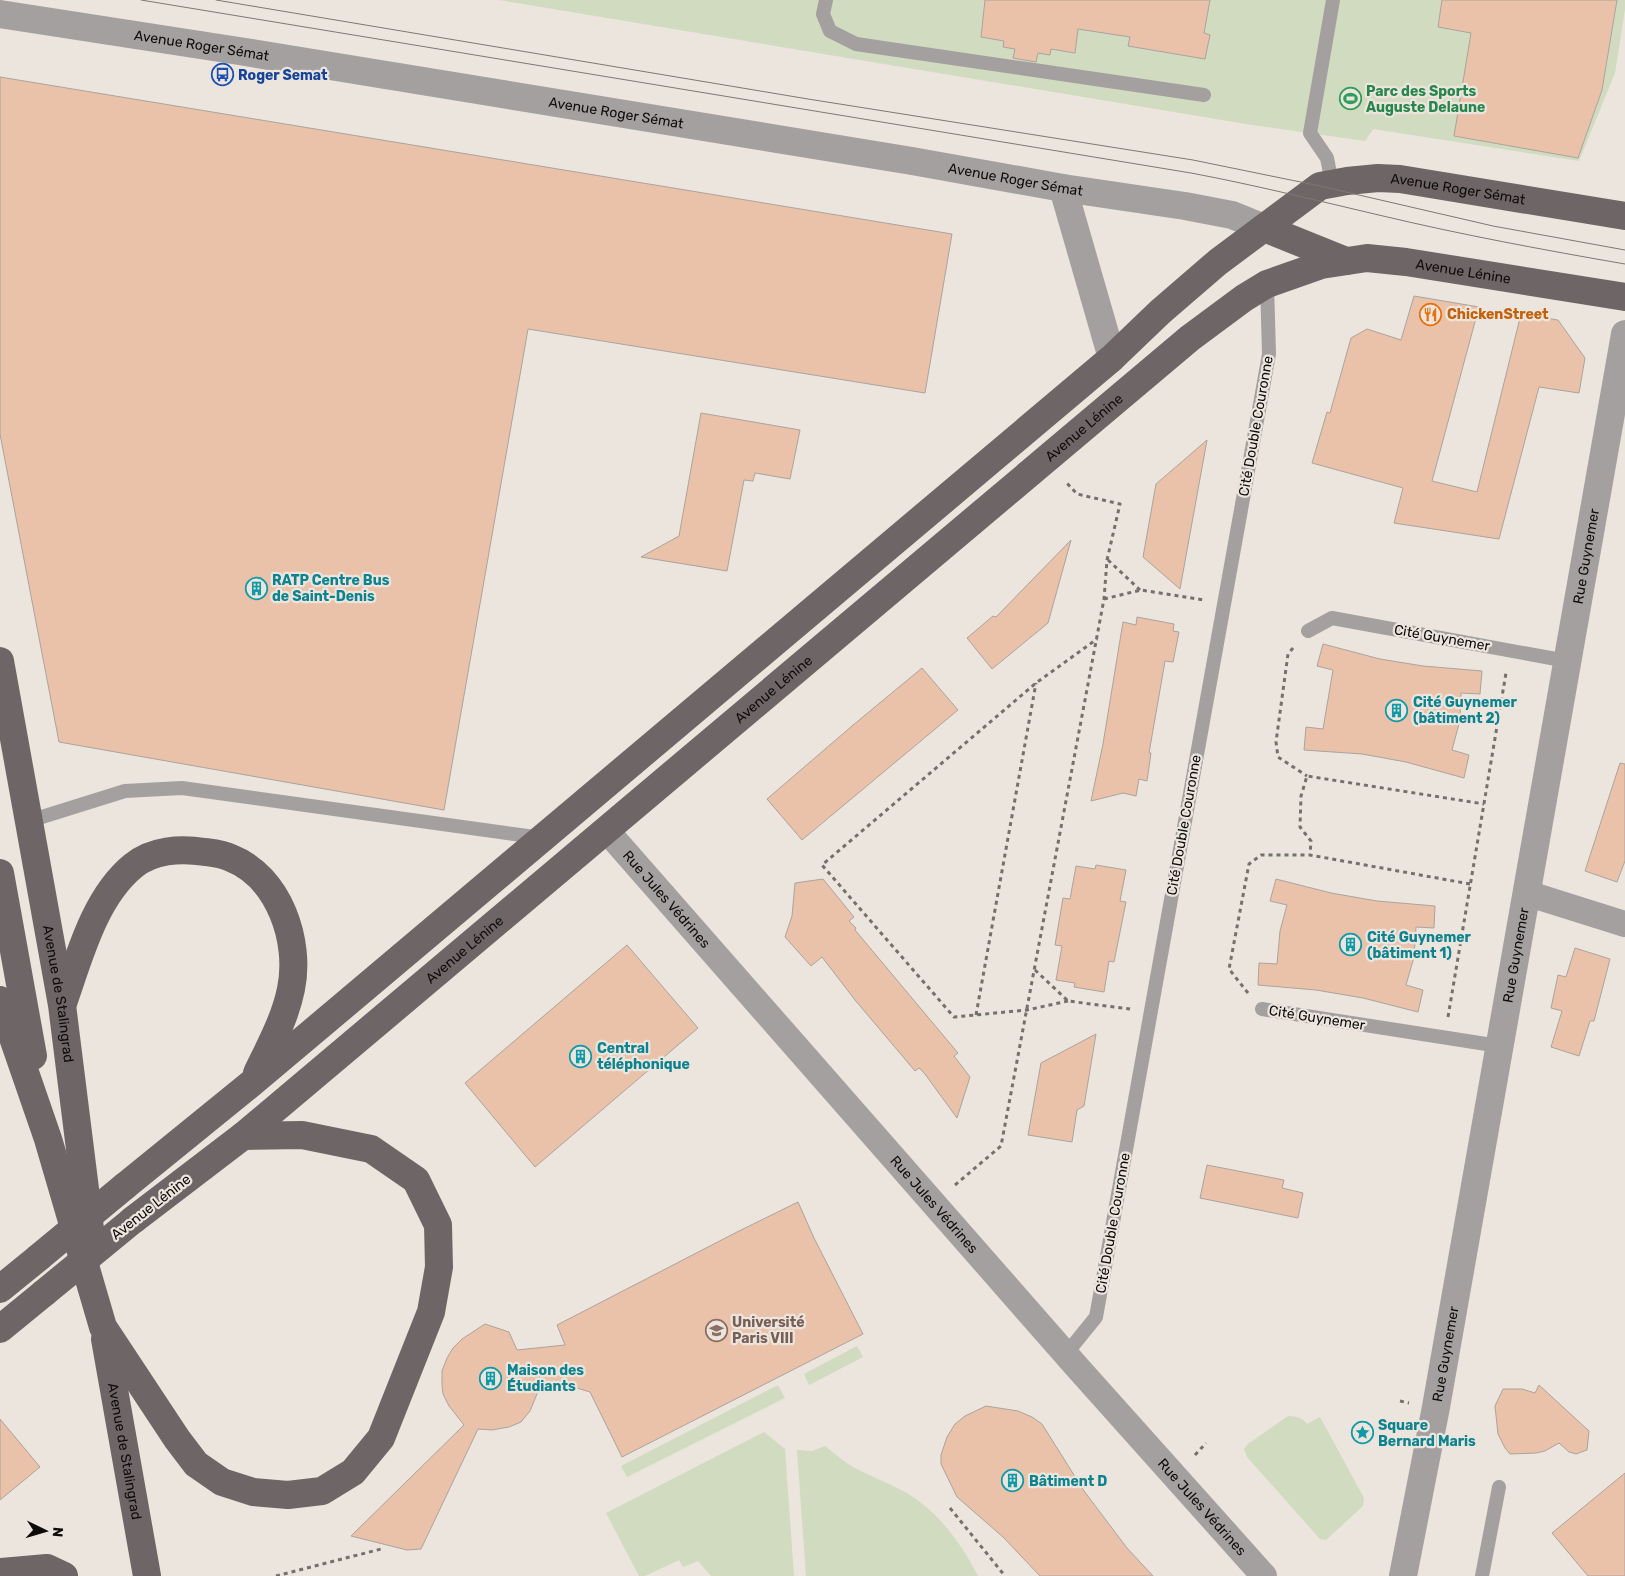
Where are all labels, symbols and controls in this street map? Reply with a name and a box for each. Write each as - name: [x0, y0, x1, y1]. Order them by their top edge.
- street label: Avenue Roger Sémat: [133, 26, 271, 64]
- bus stop icon: Roger Semat: [210, 63, 234, 87]
- place label: Roger Semat: [238, 67, 328, 84]
- place label: Parc des Sports Auguste Delaune: [1366, 83, 1485, 116]
- sports icon: Parc des Sports Auguste Delaune: [1338, 87, 1362, 111]
- street label: Avenue Roger Sémat: [547, 93, 685, 132]
- street label: Avenue Roger Sémat: [947, 159, 1085, 199]
- street label: Avenue Roger Sémat: [1390, 170, 1527, 208]
- street label: Avenue Lénine: [1414, 255, 1512, 287]
- restaurant icon: ChickenStreet: [1419, 302, 1443, 326]
- place label: ChickenStreet: [1447, 306, 1549, 323]
- street label: Cité Double Couronne: [1235, 354, 1277, 498]
- street label: Avenue Lénine: [1042, 390, 1126, 465]
- street label: Rue Guynemer: [1569, 507, 1603, 605]
- place label: RATP Centre Bus de Saint-Denis: [272, 572, 390, 605]
- building icon: RATP Centre Bus de Saint-Denis: [244, 576, 268, 600]
- street label: Cité Guynemer: [1393, 621, 1492, 655]
- street label: Avenue Lénine: [731, 651, 816, 727]
- place label: Cité Guynemer (bâtiment 2): [1413, 694, 1518, 727]
- building icon: Cité Guynemer (bâtiment 2): [1385, 698, 1409, 722]
- street label: Cité Double Couronne: [1163, 753, 1205, 897]
- street label: Rue Jules Védrines: [619, 847, 714, 952]
- street label: Rue Guynemer: [1499, 905, 1532, 1004]
- street label: Avenue Lénine: [422, 912, 507, 987]
- street label: Avenue de Stalingrad: [39, 924, 78, 1064]
- place label: Cité Guynemer (bâtiment 1): [1367, 929, 1472, 962]
- building icon: Cité Guynemer (bâtiment 1): [1339, 933, 1363, 957]
- street label: Cité Guynemer: [1268, 1002, 1367, 1034]
- place label: Central téléphonique: [597, 1040, 690, 1073]
- building icon: Central téléphonique: [569, 1044, 593, 1068]
- street label: Cité Double Couronne: [1092, 1151, 1134, 1295]
- street label: Rue Jules Védrines: [887, 1152, 982, 1257]
- street label: Avenue Lénine: [108, 1171, 194, 1243]
- street label: Rue Guynemer: [1429, 1304, 1462, 1403]
- place label: Université Paris VIII: [732, 1314, 804, 1347]
- school or university icon: Université Paris VIII: [704, 1318, 728, 1342]
- place label: Maison des Étudiants: [507, 1362, 584, 1395]
- building icon: Maison des Étudiants: [479, 1366, 503, 1390]
- street label: Avenue de Stalingrad: [104, 1381, 145, 1521]
- place label: Square Bernard Maris: [1378, 1417, 1476, 1450]
- place icon: Square Bernard Maris: [1350, 1421, 1374, 1445]
- street label: Rue Jules Védrines: [1154, 1455, 1250, 1559]
- building icon: Bâtiment D: [1001, 1469, 1025, 1493]
- place label: Bâtiment D: [1029, 1473, 1107, 1490]
- north arrow: [20, 1506, 70, 1556]
- text: N: [49, 1526, 66, 1538]

